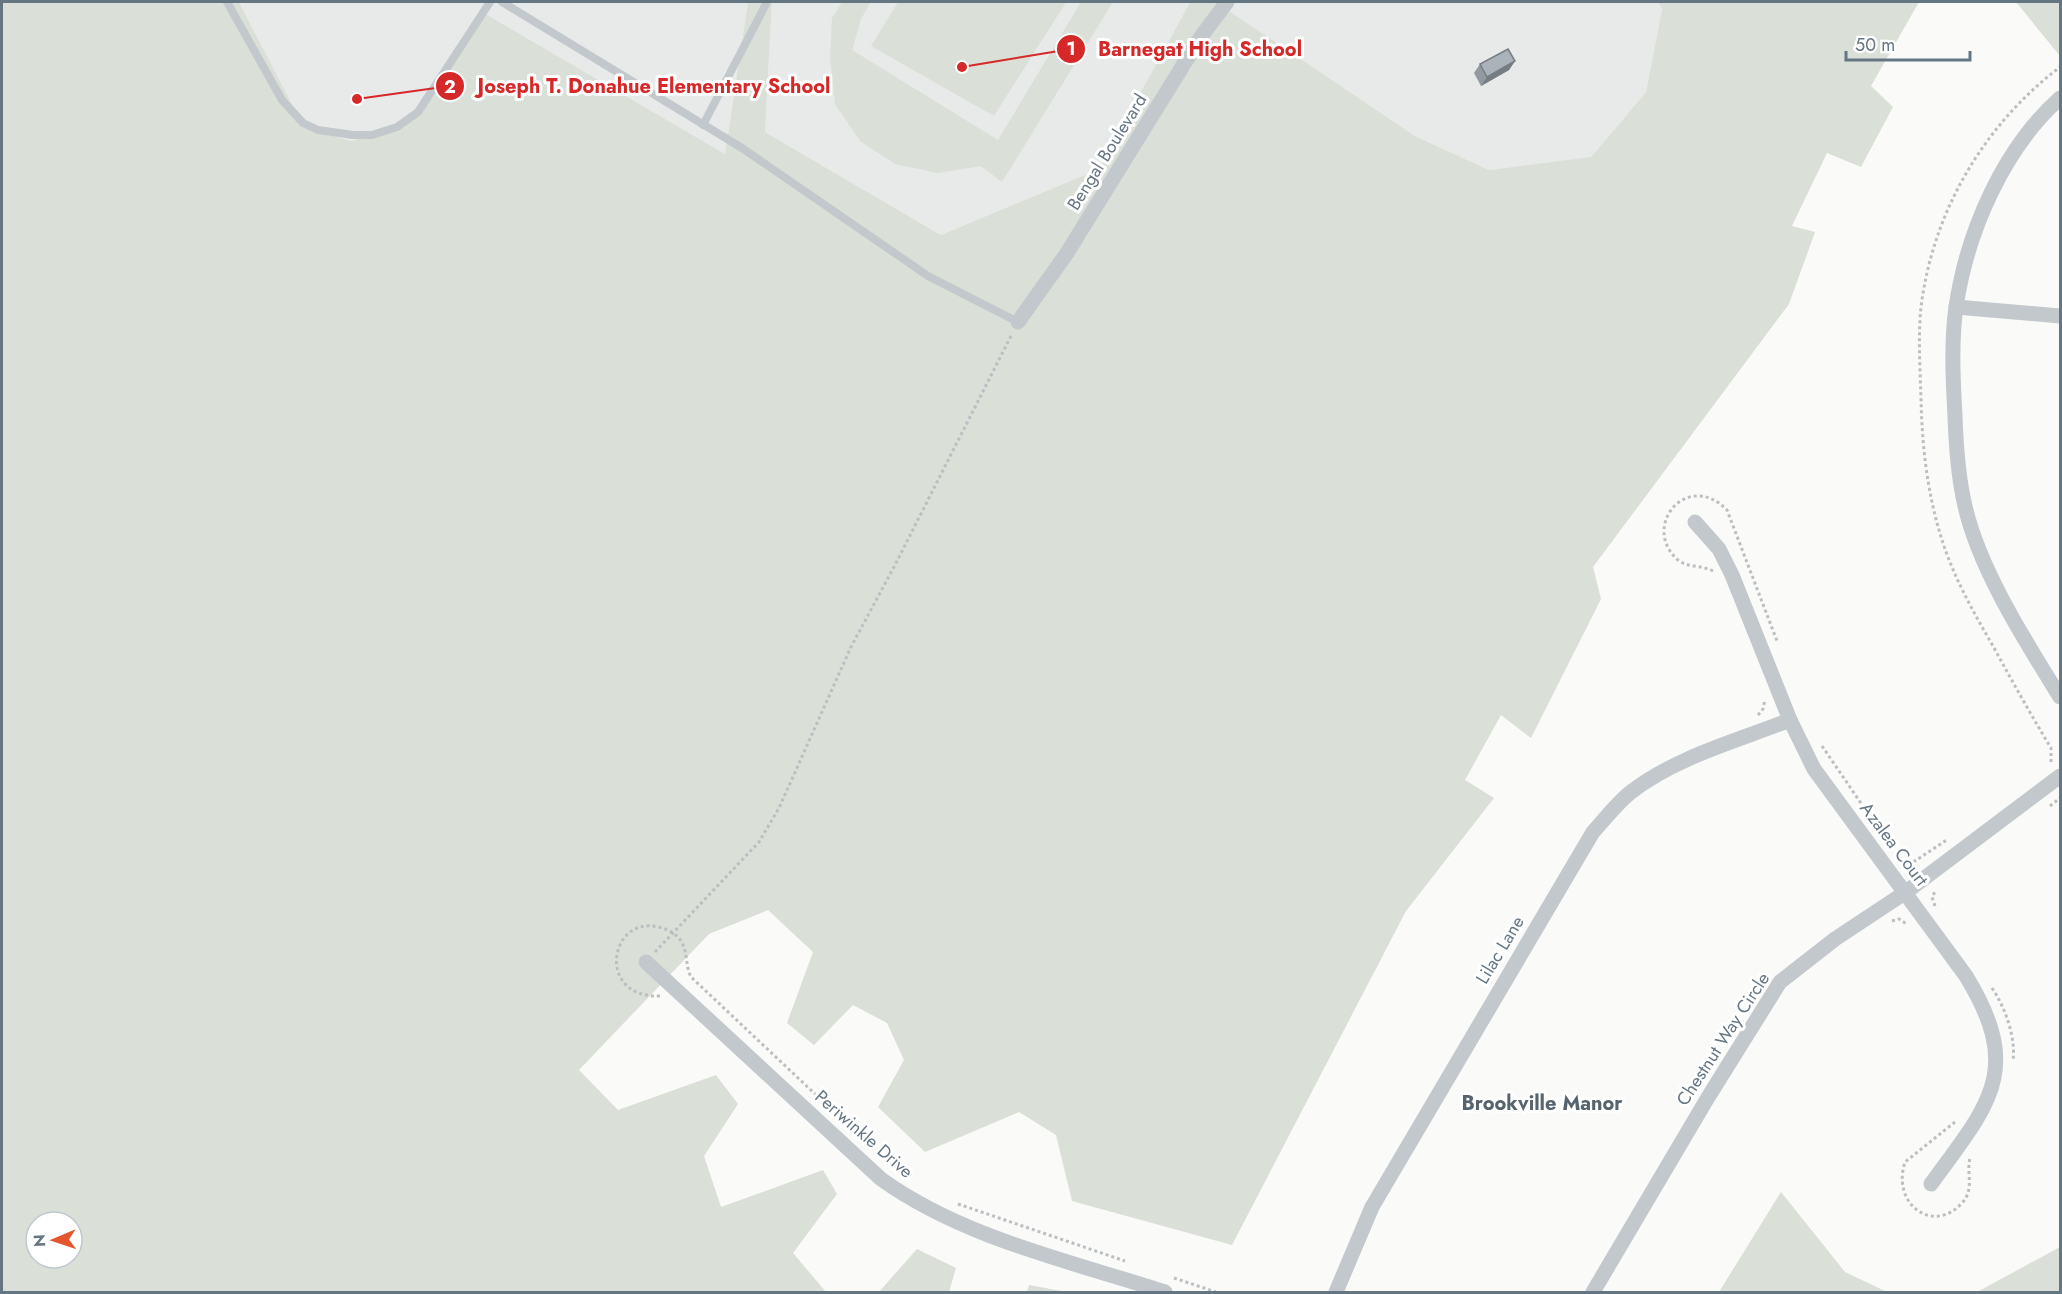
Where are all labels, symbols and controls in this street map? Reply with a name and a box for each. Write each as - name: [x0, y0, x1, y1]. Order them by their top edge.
- scale bar: [1846, 24, 1970, 62]
- callout: Barnegat High School: [1056, 30, 1314, 68]
- text: 50 m: [1855, 32, 1895, 58]
- text: Barnegat High School: [1098, 35, 1302, 64]
- text: 1: [1066, 36, 1076, 62]
- callout: Joseph T. Donahue Elementary School: [435, 67, 842, 105]
- text: Joseph T. Donahue Elementary School: [474, 72, 830, 101]
- text: 2: [444, 74, 456, 100]
- street label: Bengal Boulevard: [1061, 89, 1153, 215]
- street label: Azalea Court: [1854, 797, 1935, 892]
- street label: Lilac Lane: [1470, 911, 1530, 989]
- street label: Chestnut Way Circle: [1670, 967, 1776, 1111]
- street label: Periwinkle Drive: [809, 1084, 919, 1184]
- district label: Brookville Manor: [1461, 1089, 1623, 1118]
- north arrow: [24, 1210, 84, 1270]
- text: N: [28, 1234, 51, 1247]

